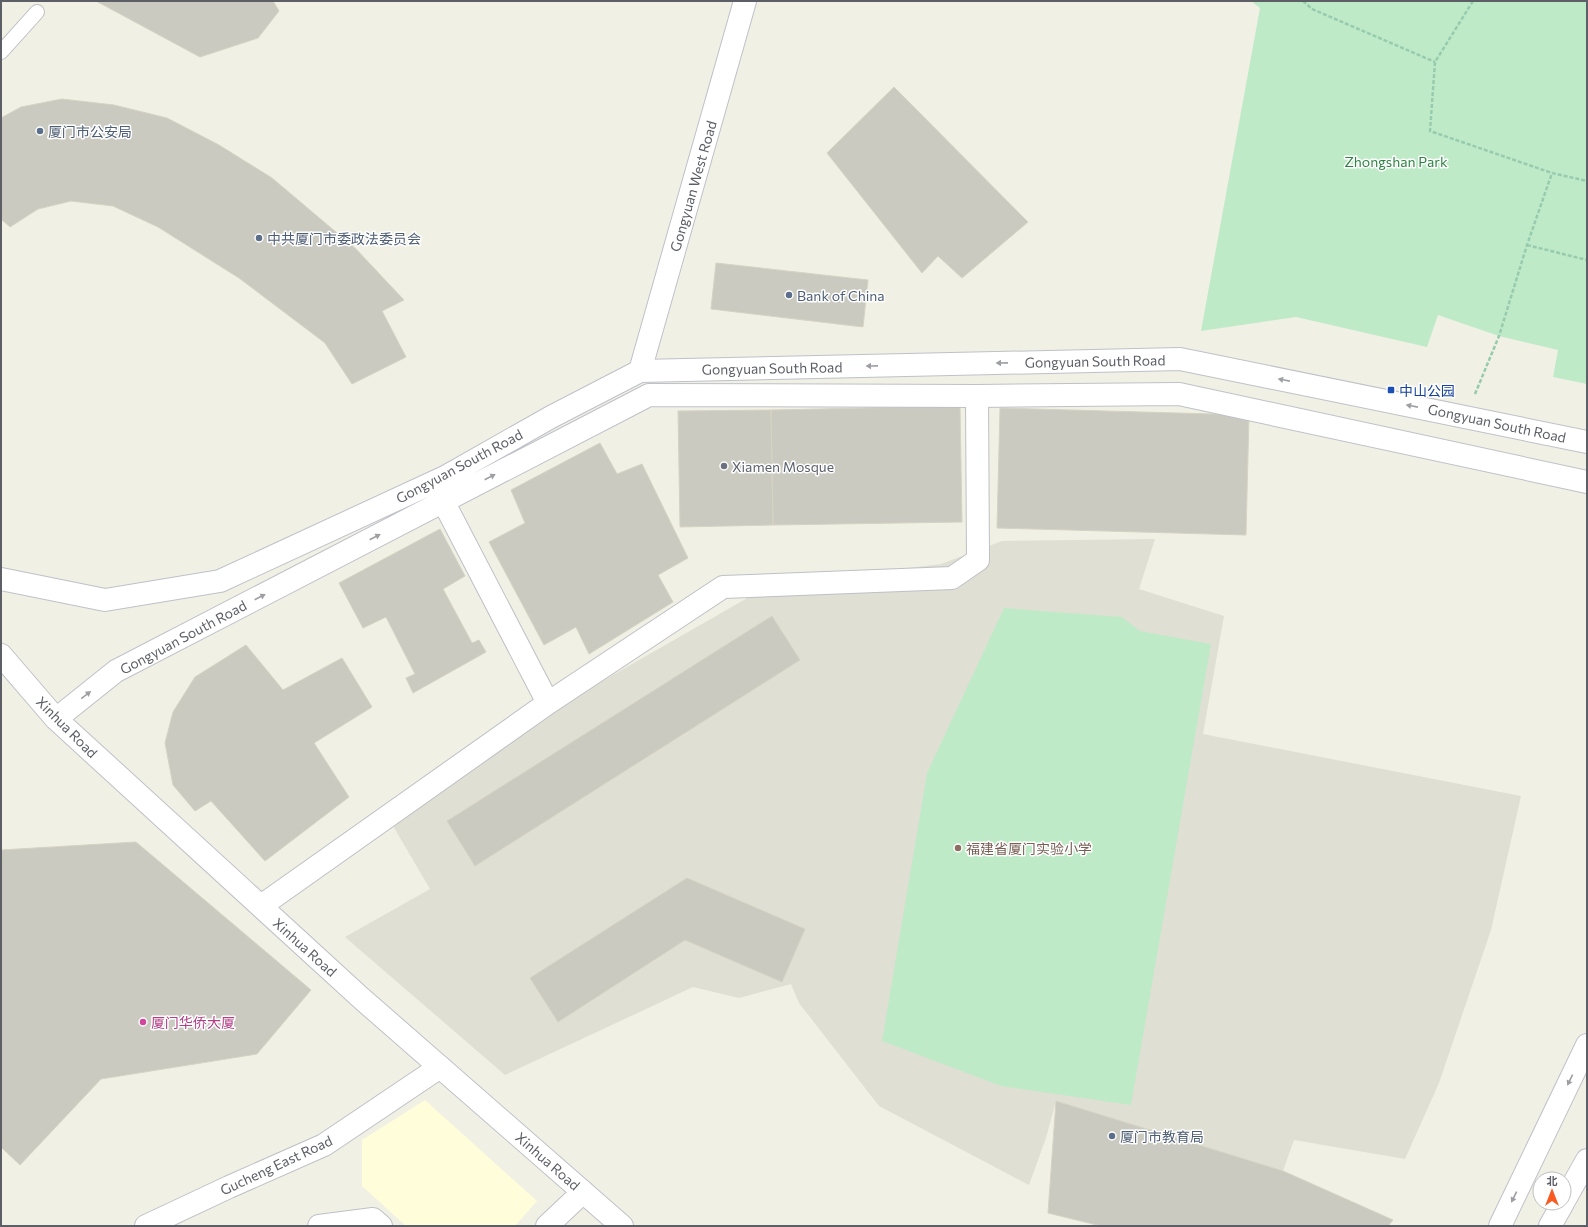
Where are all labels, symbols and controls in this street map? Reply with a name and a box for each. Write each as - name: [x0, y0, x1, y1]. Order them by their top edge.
- street label: Gongyuan West Road: [666, 119, 720, 253]
- place label: 厦门市公安局: [48, 123, 132, 140]
- marker: 厦门市公安局: [35, 126, 45, 136]
- park label: Zhongshan Park: [1344, 153, 1448, 170]
- place label: 中共厦门市委政法委员会: [267, 230, 421, 247]
- marker: 中共厦门市委政法委员会: [254, 233, 264, 243]
- place label: Bank of China: [797, 287, 885, 304]
- marker: Bank of China: [784, 290, 794, 300]
- street label: Gongyuan South Road: [1024, 351, 1166, 371]
- street label: Gongyuan South Road: [701, 358, 843, 378]
- one-way arrow: [995, 360, 1008, 366]
- one-way arrow: [865, 363, 878, 369]
- one-way arrow: [1278, 377, 1290, 383]
- place label: 中山公园: [1399, 382, 1455, 399]
- marker: 中山公园: [1386, 385, 1396, 395]
- street label: Gongyuan South Road: [1426, 400, 1568, 446]
- one-way arrow: [1405, 402, 1418, 408]
- street label: Gongyuan South Road: [393, 425, 525, 507]
- place label: Xiamen Mosque: [732, 458, 834, 475]
- marker: Xiamen Mosque: [719, 461, 729, 471]
- one-way arrow: [485, 473, 496, 480]
- one-way arrow: [369, 533, 381, 540]
- one-way arrow: [254, 593, 265, 600]
- street label: Gongyuan South Road: [117, 596, 249, 678]
- one-way arrow: [81, 690, 92, 699]
- street label: Xinhua Road: [33, 693, 101, 761]
- place label: 福建省厦门实验小学: [966, 840, 1092, 857]
- marker: 福建省厦门实验小学: [953, 843, 963, 853]
- street label: Xinhua Road: [270, 914, 340, 980]
- place label: 厦门华侨大厦: [151, 1014, 235, 1031]
- marker: 厦门华侨大厦: [138, 1017, 148, 1027]
- one-way arrow: [1567, 1074, 1573, 1086]
- street label: Xinhua Road: [512, 1128, 584, 1194]
- place label: 厦门市教育局: [1120, 1128, 1204, 1145]
- marker: 厦门市教育局: [1107, 1131, 1117, 1141]
- street label: Gucheng East Road: [217, 1132, 335, 1198]
- north arrow: [1532, 1171, 1572, 1211]
- text: 北: [1547, 1174, 1558, 1187]
- one-way arrow: [1511, 1192, 1517, 1203]

